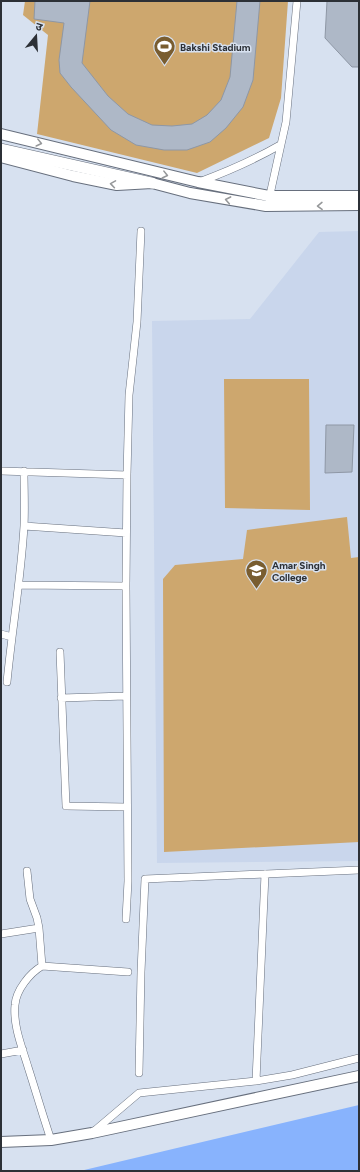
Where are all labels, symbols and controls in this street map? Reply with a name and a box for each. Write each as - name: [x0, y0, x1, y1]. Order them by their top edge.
- north arrow: [16, 16, 56, 56]
- text: उ: [34, 20, 45, 34]
- sports icon: Bakshi Stadium: [151, 34, 177, 67]
- place label: Bakshi Stadium: [180, 41, 251, 54]
- one-way arrow: [35, 138, 42, 147]
- one-way arrow: [162, 170, 168, 178]
- one-way arrow: [110, 180, 116, 189]
- one-way arrow: [225, 197, 231, 205]
- one-way arrow: [317, 202, 323, 210]
- school or university icon: Amar Singh College: [244, 558, 270, 591]
- place label: Amar Singh College: [272, 559, 326, 584]

